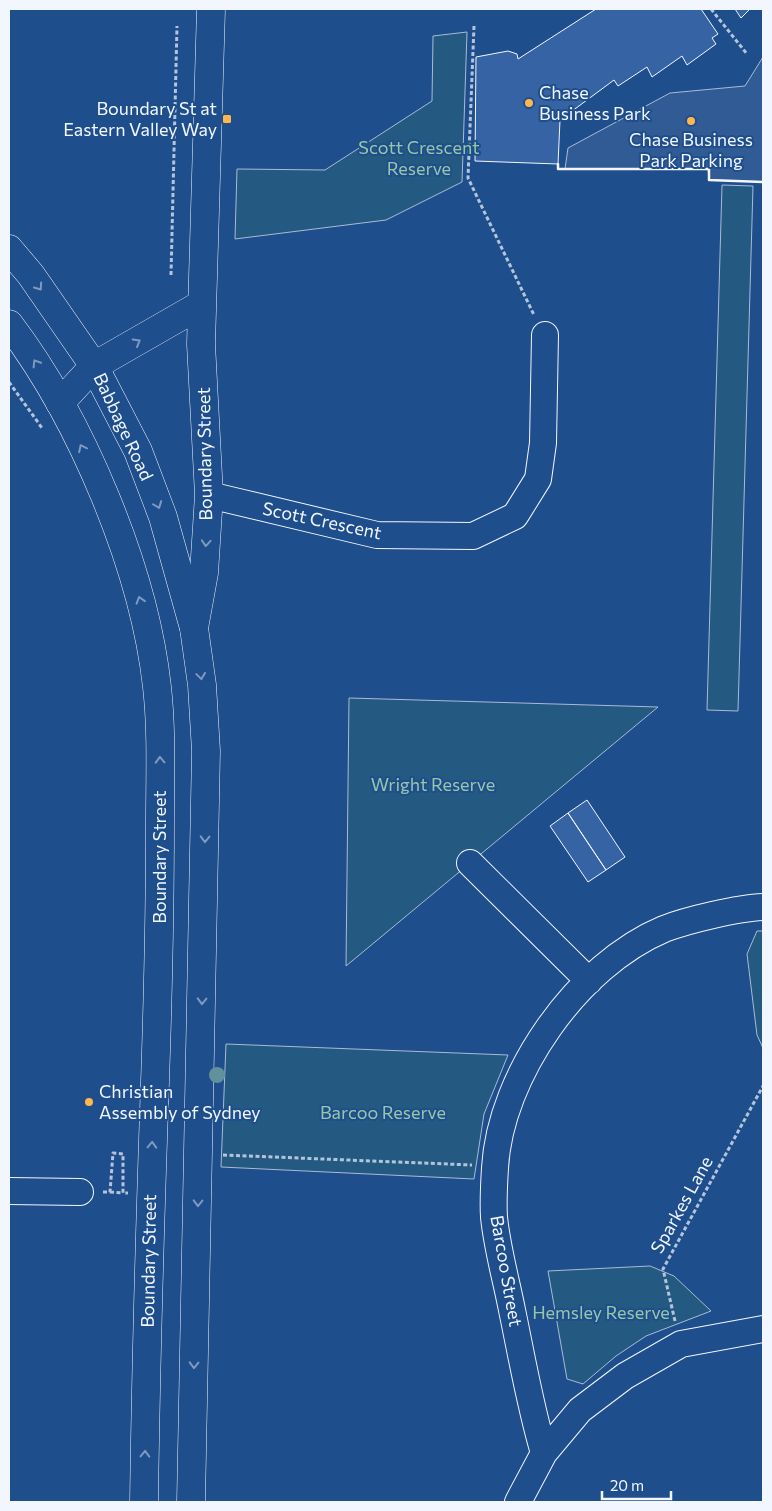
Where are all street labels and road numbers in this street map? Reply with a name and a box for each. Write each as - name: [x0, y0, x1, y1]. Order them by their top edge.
- street label: Babbage Road: [89, 369, 158, 484]
- street label: Boundary Street: [192, 387, 216, 521]
- street label: Scott Crescent: [261, 497, 384, 543]
- street label: Boundary Street: [148, 790, 170, 924]
- street label: Sparkes Lane: [645, 1152, 717, 1257]
- street label: Boundary Street: [136, 1194, 160, 1328]
- street label: Barcoo Street: [486, 1213, 528, 1328]

